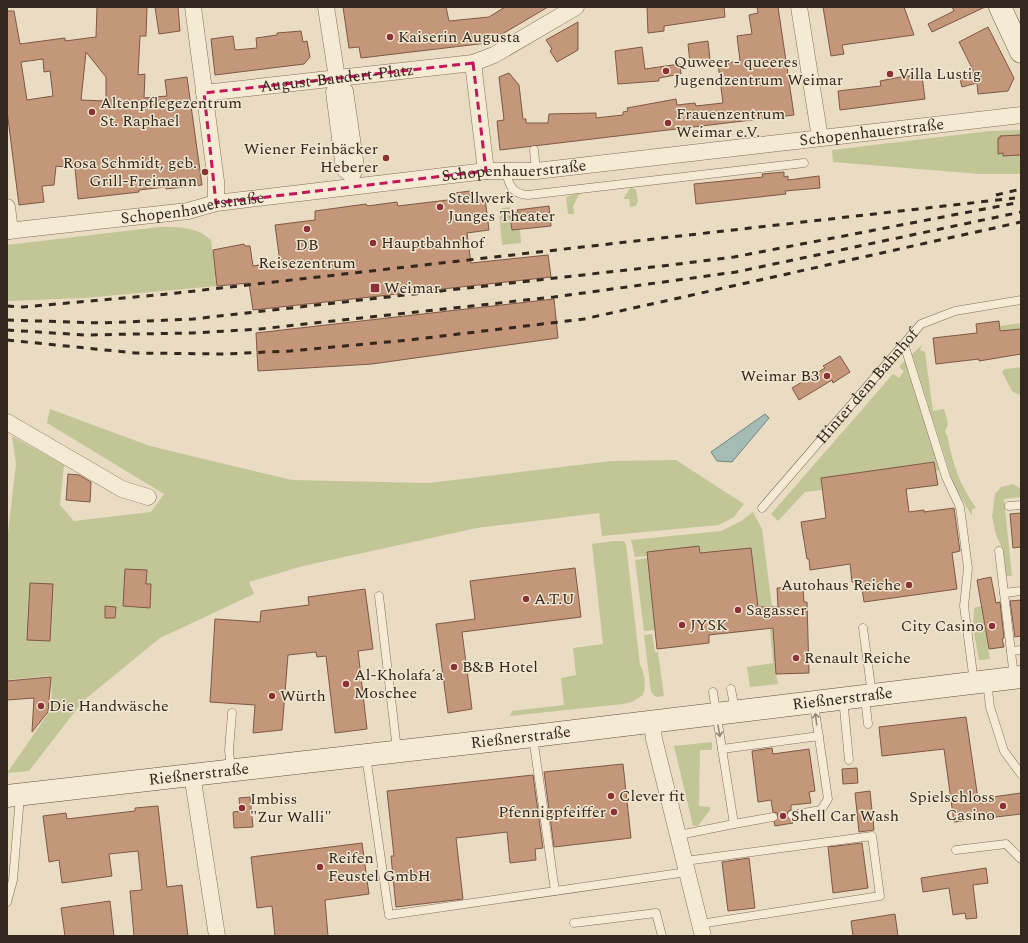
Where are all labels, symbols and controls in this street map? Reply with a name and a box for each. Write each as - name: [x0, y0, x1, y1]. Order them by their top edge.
- place label: Kaiserin Augusta: [398, 25, 520, 49]
- marker: Kaiserin Augusta: [385, 32, 395, 42]
- place label: Quweer - queeres Jugendzentrum Weimar: [674, 50, 843, 92]
- street label: August-Baudert-Platz: [259, 58, 415, 99]
- place label: Villa Lustig: [898, 62, 981, 86]
- marker: Quweer - queeres Jugendzentrum Weimar: [661, 66, 671, 76]
- marker: Villa Lustig: [885, 69, 895, 79]
- place label: Altenpflegezentrum St. Raphael: [100, 91, 242, 133]
- place label: Frauenzentrum Weimar e.V.: [676, 102, 785, 144]
- marker: Altenpflegezentrum St. Raphael: [87, 107, 97, 117]
- street label: Schopenhauerstraße: [798, 112, 945, 152]
- marker: Frauenzentrum Weimar e.V.: [663, 118, 673, 128]
- place label: Wiener Feinbäcker Heberer: [244, 137, 378, 179]
- place label: Rosa Schmidt, geb. Grill-Freimann: [63, 151, 197, 193]
- marker: Wiener Feinbäcker Heberer: [381, 153, 391, 163]
- street label: Schopenhauerstraße: [440, 153, 588, 188]
- marker: Rosa Schmidt, geb. Grill-Freimann: [200, 167, 210, 177]
- street label: Schopenhauerstraße: [119, 185, 265, 230]
- place label: Stellwerk Junges Theater: [448, 186, 555, 228]
- marker: Stellwerk Junges Theater: [435, 202, 445, 212]
- marker: DB Reisezentrum: [302, 224, 312, 234]
- place label: Hauptbahnhof: [381, 231, 486, 255]
- place label: DB Reisezentrum: [258, 233, 356, 275]
- marker: Hauptbahnhof: [368, 238, 378, 248]
- place label: Weimar: [384, 276, 440, 300]
- marker: Weimar: [369, 282, 381, 294]
- street label: Hinter dem Bahnhof: [810, 322, 925, 449]
- place label: Weimar B3: [740, 364, 819, 388]
- marker: Weimar B3: [822, 371, 832, 381]
- place label: Autohaus Reiche: [781, 573, 901, 597]
- marker: Autohaus Reiche: [904, 580, 914, 590]
- place label: A.T.U: [534, 587, 575, 611]
- marker: A.T.U: [521, 594, 531, 604]
- place label: Sagasser: [746, 598, 807, 622]
- marker: Sagasser: [733, 605, 743, 615]
- place label: JYSK: [690, 613, 728, 637]
- place label: City Casino: [901, 614, 984, 638]
- marker: JYSK: [677, 620, 687, 630]
- marker: City Casino: [987, 621, 997, 631]
- place label: Renault Reiche: [804, 646, 911, 670]
- marker: Renault Reiche: [791, 653, 801, 663]
- place label: B&B Hotel: [462, 655, 538, 679]
- marker: B&B Hotel: [449, 662, 459, 672]
- place label: Al-Kholafa´a Moschee: [354, 663, 444, 705]
- marker: Al-Kholafa´a Moschee: [341, 679, 351, 689]
- street label: Rießnerstraße: [791, 681, 894, 717]
- place label: Würth: [280, 684, 326, 708]
- marker: Würth: [267, 691, 277, 701]
- place label: Die Handwäsche: [49, 694, 169, 718]
- marker: Die Handwäsche: [36, 701, 46, 711]
- one-way arrow: [812, 713, 820, 726]
- street label: Rießnerstraße: [469, 720, 572, 755]
- one-way arrow: [715, 724, 723, 737]
- street label: Rießnerstraße: [147, 756, 250, 792]
- place label: Clever fit: [619, 784, 685, 808]
- place label: Spielschloss Casino: [909, 785, 995, 827]
- place label: Imbiss "Zur Walli": [250, 787, 332, 829]
- marker: Clever fit: [606, 791, 616, 801]
- place label: Pfennigpfeiffer: [498, 800, 606, 824]
- marker: Spielschloss Casino: [998, 801, 1008, 811]
- marker: Imbiss "Zur Walli": [237, 803, 247, 813]
- place label: Shell Car Wash: [791, 804, 899, 828]
- marker: Pfennigpfeiffer: [609, 807, 619, 817]
- marker: Shell Car Wash: [778, 811, 788, 821]
- place label: Reifen Feustel GmbH: [328, 846, 431, 888]
- marker: Reifen Feustel GmbH: [315, 862, 325, 872]

